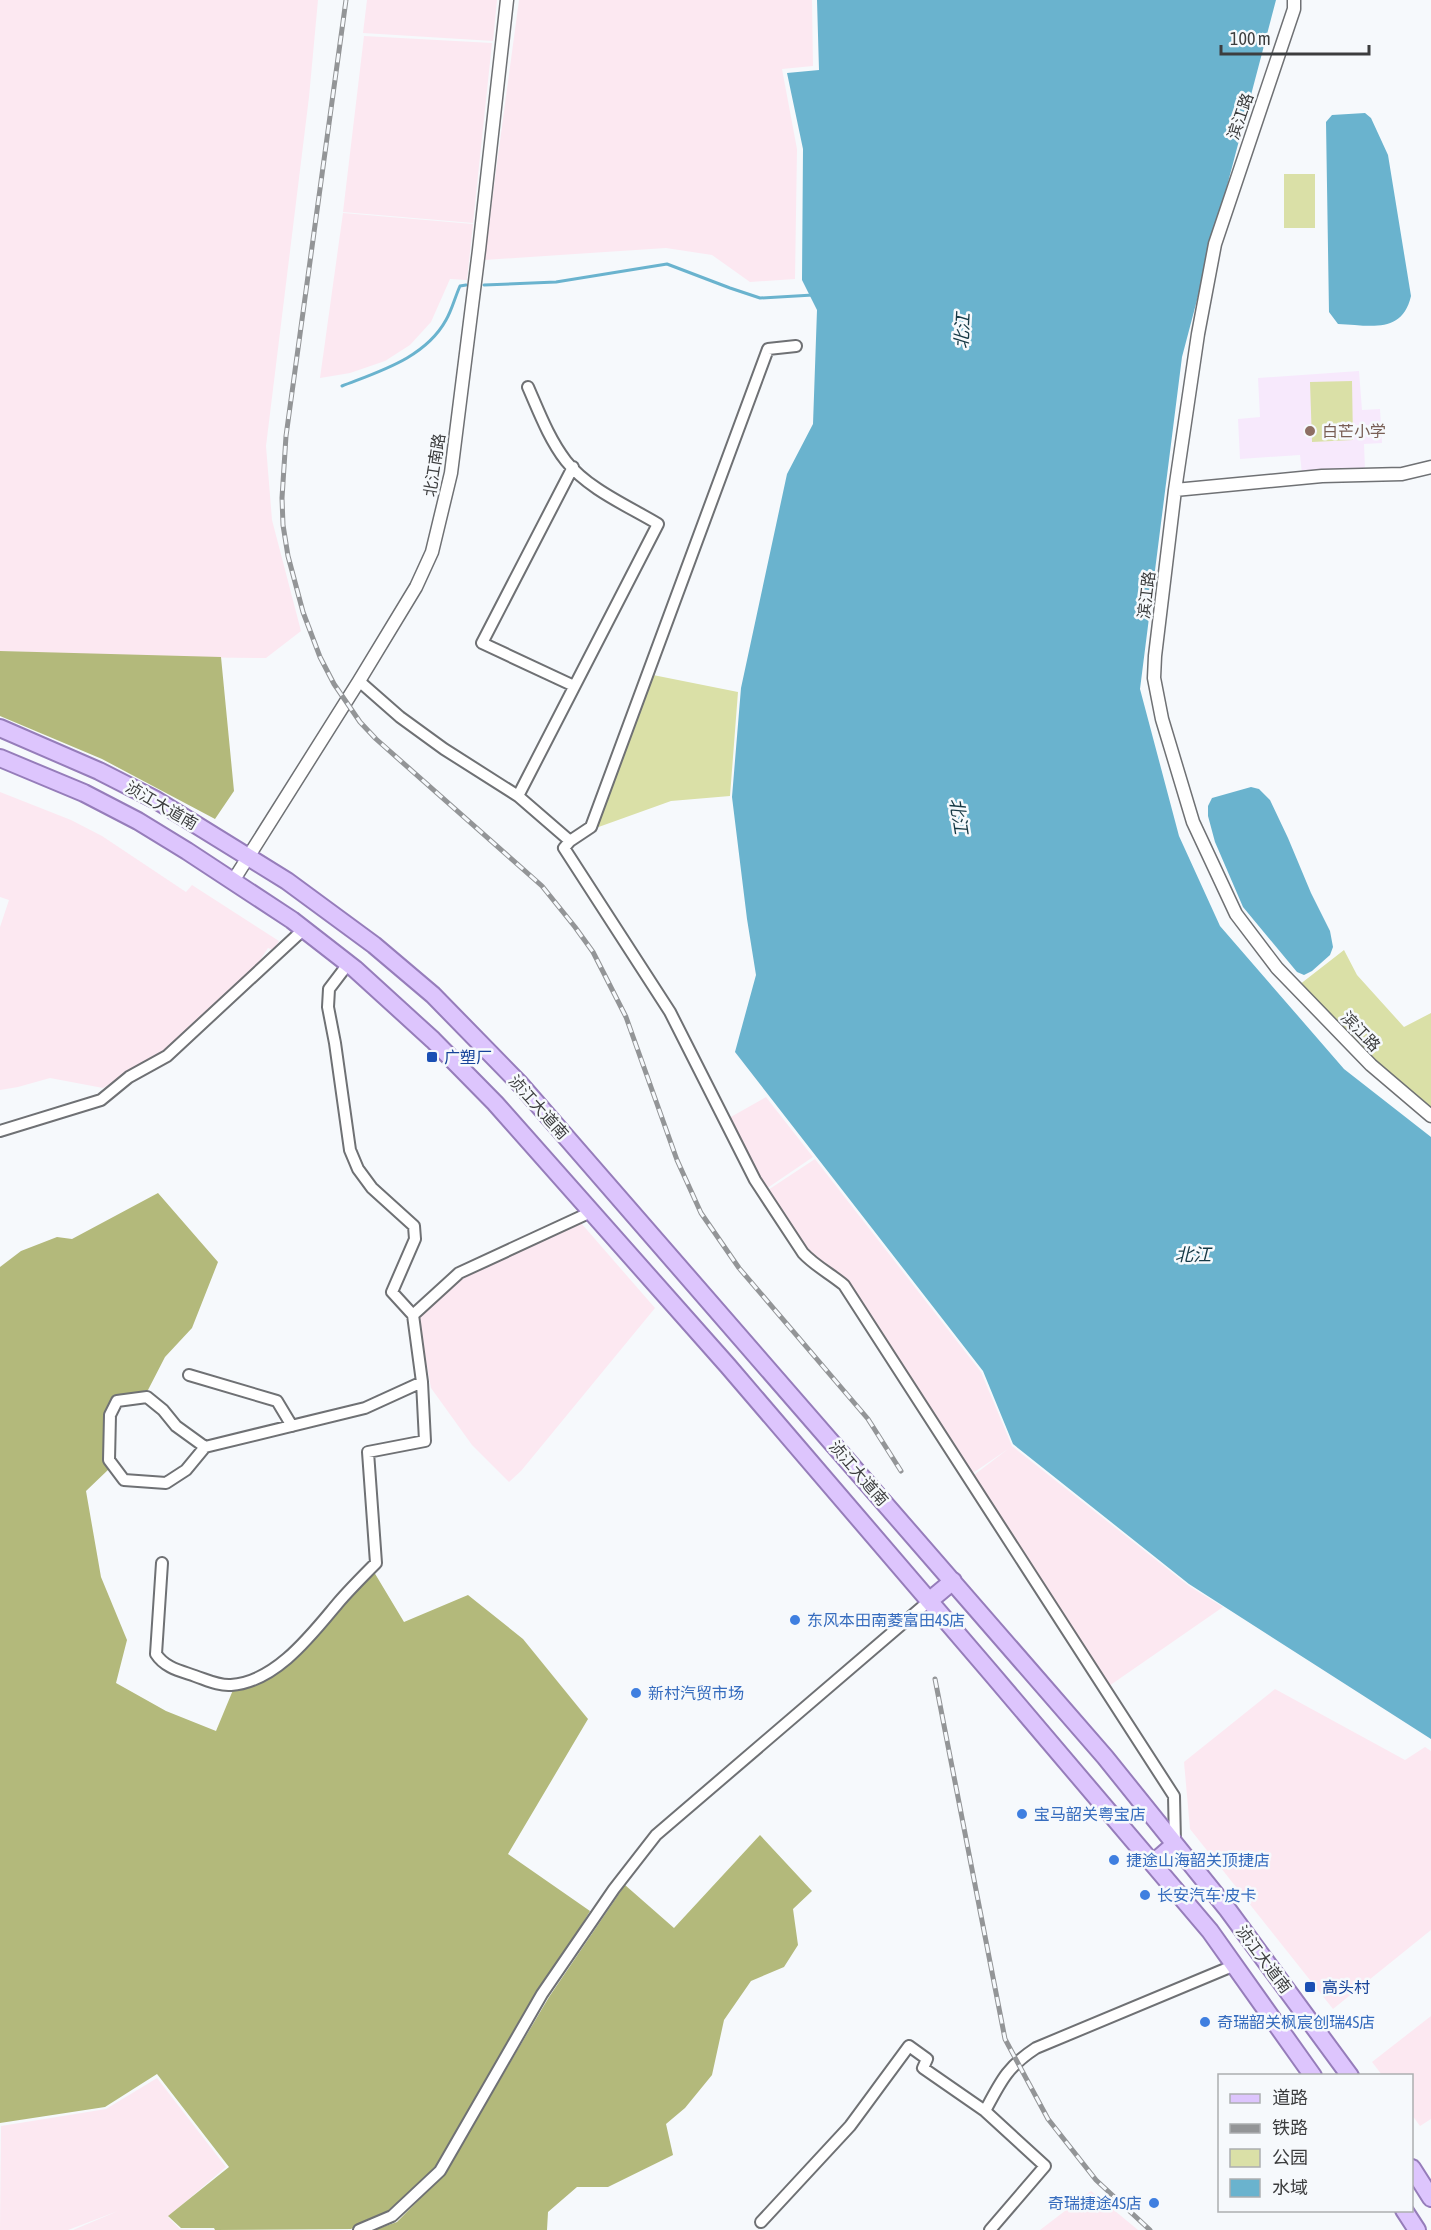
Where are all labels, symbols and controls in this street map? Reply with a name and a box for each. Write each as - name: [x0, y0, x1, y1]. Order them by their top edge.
- scale bar: [1221, 18, 1370, 56]
- text: 100 m: [1230, 28, 1271, 49]
- street label: 滨江路: [1224, 90, 1256, 142]
- water label: 北江: [951, 310, 974, 350]
- place label: 白芒小学: [1322, 422, 1386, 440]
- marker: 白芒小学: [1303, 424, 1317, 438]
- street label: 北江南路: [420, 432, 448, 498]
- street label: 滨江路: [1134, 570, 1158, 620]
- street label: 浈江大道南: [123, 777, 201, 833]
- water label: 北江: [946, 797, 972, 837]
- street label: 滨江路: [1338, 1007, 1384, 1055]
- place label: 广塑厂: [444, 1048, 492, 1066]
- marker: 广塑厂: [425, 1050, 439, 1064]
- street label: 浈江大道南: [506, 1071, 572, 1143]
- water label: 北江: [1175, 1244, 1213, 1265]
- street label: 浈江大道南: [826, 1437, 892, 1509]
- place label: 东风本田南菱富田4S店: [807, 1611, 965, 1629]
- marker: 东风本田南菱富田4S店: [788, 1613, 802, 1627]
- place label: 新村汽贸市场: [648, 1684, 744, 1702]
- marker: 新村汽贸市场: [629, 1686, 643, 1700]
- place label: 宝马韶关粤宝店: [1034, 1805, 1146, 1823]
- marker: 宝马韶关粤宝店: [1015, 1807, 1029, 1821]
- place label: 捷途山海韶关顶捷店: [1126, 1851, 1270, 1869]
- marker: 捷途山海韶关顶捷店: [1107, 1853, 1121, 1867]
- place label: 长安汽车·皮卡: [1157, 1886, 1256, 1904]
- marker: 长安汽车·皮卡: [1138, 1888, 1152, 1902]
- street label: 浈江大道南: [1233, 1922, 1295, 1996]
- place label: 高头村: [1322, 1978, 1370, 1996]
- marker: 高头村: [1303, 1980, 1317, 1994]
- place label: 奇瑞韶关枫宸创瑞4S店: [1217, 2013, 1375, 2031]
- marker: 奇瑞韶关枫宸创瑞4S店: [1198, 2015, 1212, 2029]
- legend: [1218, 2074, 1413, 2212]
- text: 道路: [1272, 2087, 1308, 2108]
- text: 铁路: [1272, 2117, 1308, 2138]
- text: 公园: [1272, 2147, 1308, 2168]
- text: 水域: [1272, 2177, 1308, 2198]
- place label: 奇瑞捷途4S店: [1048, 2194, 1142, 2212]
- marker: 奇瑞捷途4S店: [1147, 2196, 1161, 2210]

